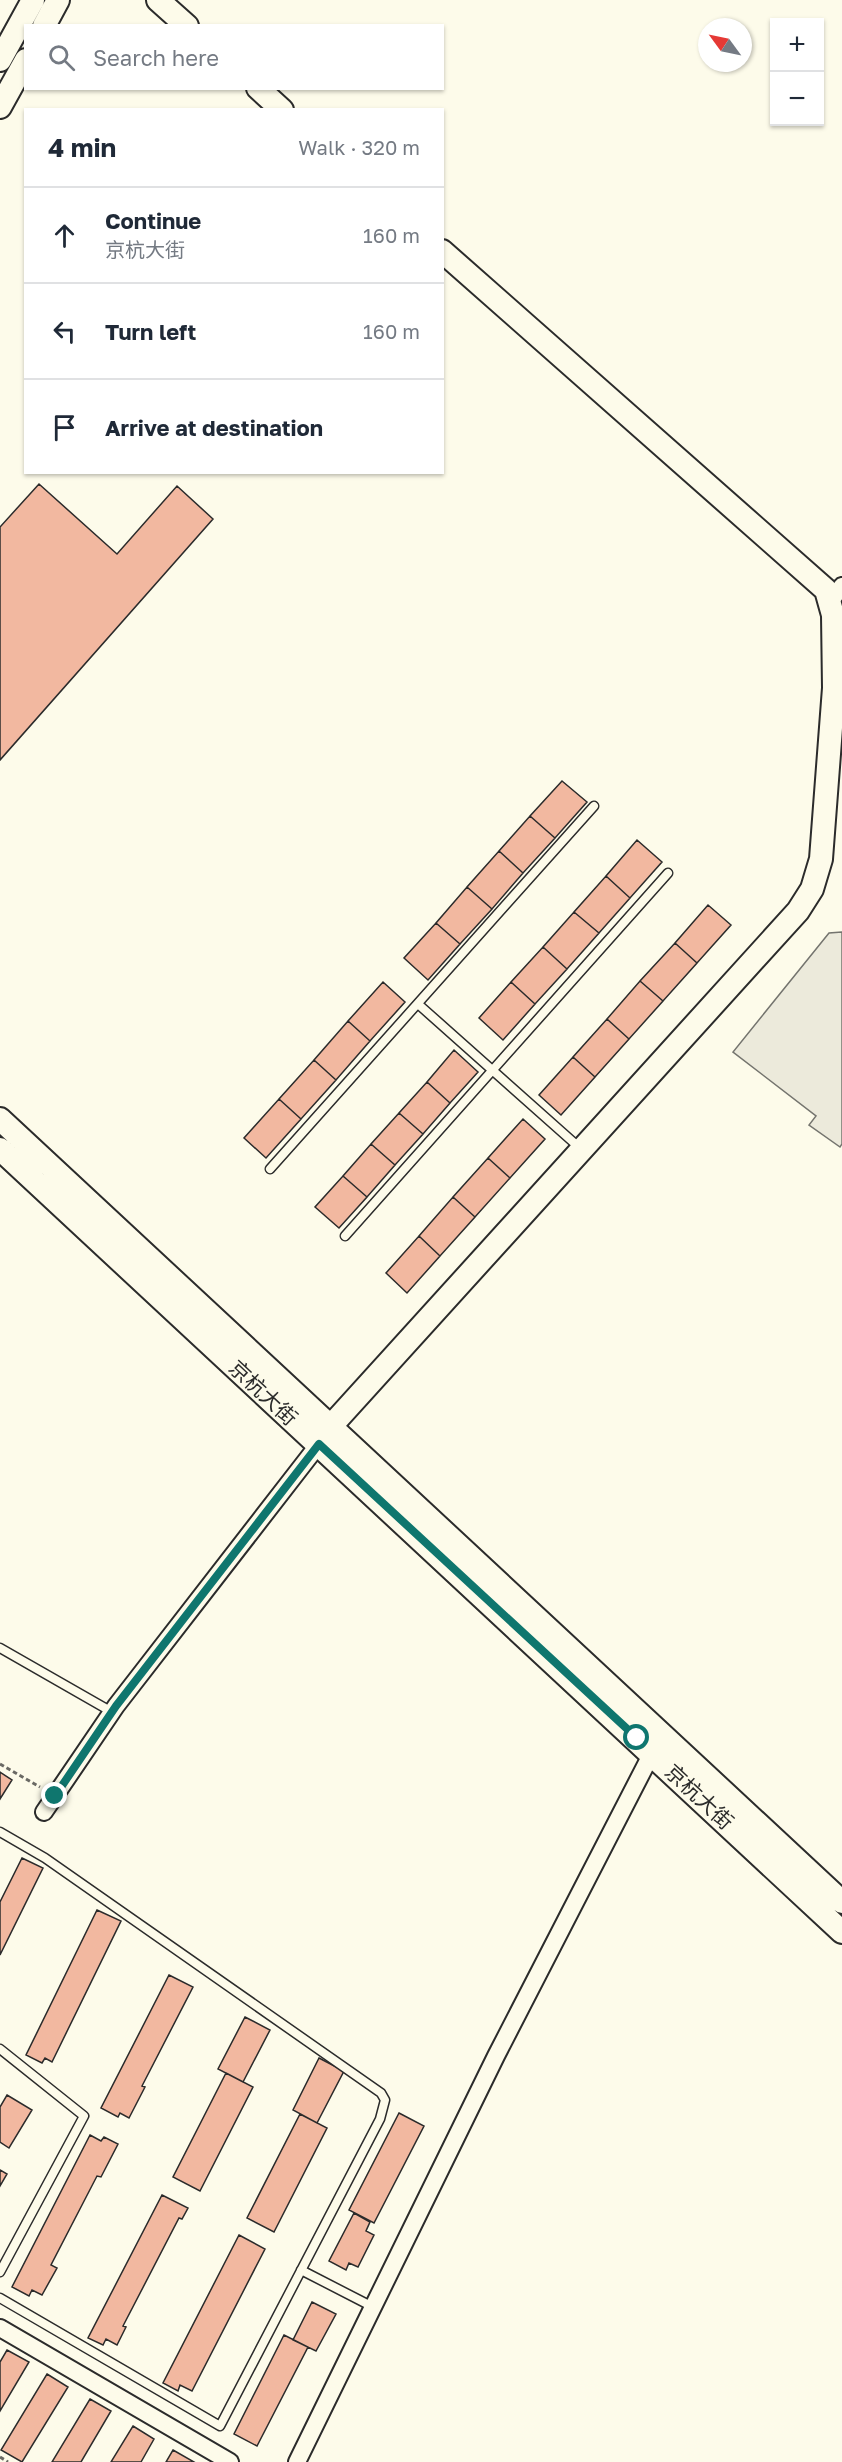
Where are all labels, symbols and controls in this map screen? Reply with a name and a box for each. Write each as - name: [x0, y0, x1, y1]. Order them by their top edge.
- north arrow: [698, 18, 752, 72]
- map controls: [770, 18, 824, 126]
- button: +: [770, 18, 824, 72]
- search box: [24, 24, 444, 90]
- icon: search: [45, 41, 78, 74]
- text: Search here: [93, 44, 219, 71]
- button: −: [770, 72, 824, 126]
- text: 4 min: [48, 132, 116, 163]
- text: Walk · 320 m: [298, 135, 420, 159]
- text: Continue: [105, 207, 201, 234]
- icon: ahead: [48, 219, 81, 252]
- text: 160 m: [363, 223, 420, 247]
- text: 京杭大街: [105, 237, 185, 261]
- icon: left: [48, 315, 81, 348]
- text: Turn left: [105, 318, 196, 345]
- text: 160 m: [363, 319, 420, 343]
- icon: arrive: [48, 411, 81, 444]
- text: Arrive at destination: [105, 414, 323, 441]
- street label: 京杭大街: [224, 1354, 303, 1430]
- route start: [623, 1724, 649, 1750]
- street label: 京杭大街: [660, 1758, 739, 1834]
- route end: [41, 1782, 67, 1808]

